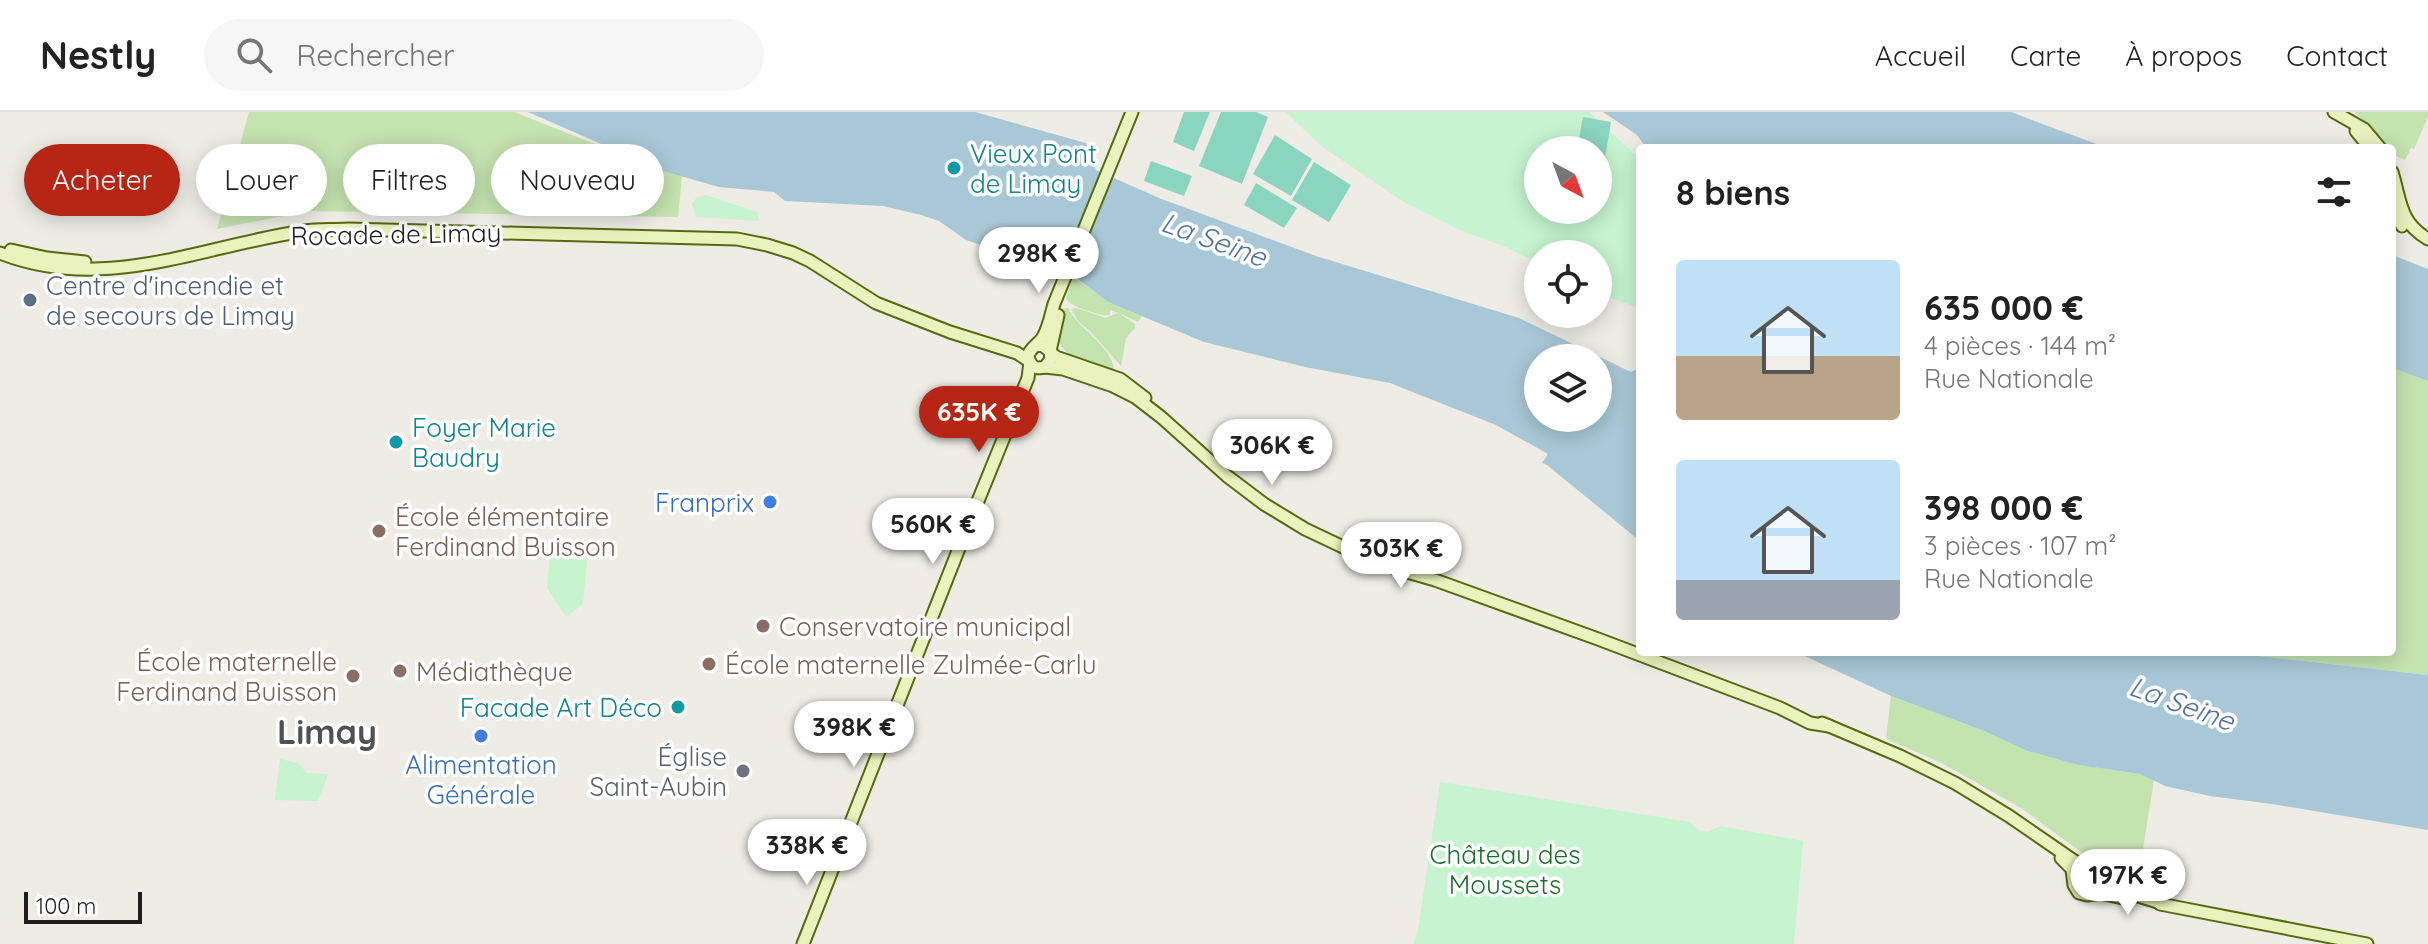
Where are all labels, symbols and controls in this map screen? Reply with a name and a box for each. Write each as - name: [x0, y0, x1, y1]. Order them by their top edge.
- search box: [204, 19, 764, 91]
- text: Nestly: [40, 31, 156, 79]
- icon: search: [232, 33, 276, 77]
- text: Rechercher: [296, 36, 455, 74]
- text: Accueil: [1875, 38, 1966, 73]
- text: Carte: [2010, 38, 2081, 73]
- text: À propos: [2125, 38, 2242, 73]
- text: Contact: [2286, 38, 2388, 73]
- north arrow: [1524, 136, 1612, 224]
- map controls: [1524, 136, 1612, 432]
- place label: Vieux Pont de Limay: [970, 137, 1097, 200]
- chip: Acheter: [24, 144, 180, 216]
- chip: Louer: [196, 144, 327, 216]
- chip: Filtres: [343, 144, 475, 216]
- chip: Nouveau: [491, 144, 664, 216]
- marker: Vieux Pont de Limay: [945, 159, 963, 177]
- icon: filters: [2312, 170, 2356, 214]
- text: 8 biens: [1676, 171, 1790, 214]
- water label: La Seine: [1157, 204, 1272, 274]
- street label: Rocade de Limay: [290, 216, 502, 252]
- pin: 298K €: [974, 227, 1104, 295]
- text: 298K €: [997, 236, 1081, 269]
- button: locate: [1524, 240, 1612, 328]
- place label: Centre d'incendie et de secours de Limay: [46, 269, 295, 332]
- text: 635 000 €: [1924, 286, 2084, 329]
- marker: Centre d'incendie et de secours de Limay: [21, 291, 39, 309]
- icon: home: [1740, 292, 1836, 388]
- text: 4 pièces · 144 m²: [1924, 329, 2116, 362]
- button: layers: [1524, 344, 1612, 432]
- text: Rue Nationale: [1924, 362, 2094, 395]
- pin: 635K €: [914, 386, 1044, 454]
- text: 635K €: [937, 395, 1021, 428]
- place label: Foyer Marie Baudry: [412, 411, 556, 474]
- pin: 306K €: [1207, 419, 1337, 487]
- text: 306K €: [1230, 428, 1314, 461]
- marker: Foyer Marie Baudry: [387, 433, 405, 451]
- place label: Franprix: [655, 486, 754, 519]
- text: 398 000 €: [1924, 486, 2083, 529]
- icon: home: [1740, 492, 1836, 588]
- marker: Franprix: [761, 493, 779, 511]
- pin: 560K €: [868, 498, 998, 566]
- place label: École élémentaire Ferdinand Buisson: [395, 500, 616, 563]
- text: 560K €: [890, 507, 976, 540]
- marker: École élémentaire Ferdinand Buisson: [370, 522, 388, 540]
- pin: 303K €: [1336, 522, 1466, 590]
- text: 3 pièces · 107 m²: [1924, 529, 2116, 562]
- text: 303K €: [1359, 531, 1443, 564]
- text: Rue Nationale: [1924, 562, 2094, 595]
- place label: Conservatoire municipal: [779, 610, 1071, 643]
- marker: Conservatoire municipal: [754, 617, 772, 635]
- place label: École maternelle Ferdinand Buisson: [116, 645, 337, 708]
- place label: École maternelle Zulmée-Carlu: [725, 648, 1097, 681]
- place label: Médiathèque: [416, 655, 573, 688]
- marker: École maternelle Zulmée-Carlu: [700, 655, 718, 673]
- marker: Médiathèque: [391, 662, 409, 680]
- marker: École maternelle Ferdinand Buisson: [344, 667, 362, 685]
- water label: La Seine: [2125, 668, 2240, 738]
- place label: Facade Art Déco: [460, 691, 662, 724]
- marker: Facade Art Déco: [669, 698, 687, 716]
- pin: 398K €: [789, 701, 919, 769]
- district label: Limay: [277, 710, 377, 753]
- text: 398K €: [812, 710, 896, 743]
- marker: Alimentation Générale: [472, 727, 490, 745]
- place label: Église Saint-Aubin: [589, 740, 727, 803]
- place label: Alimentation Générale: [405, 748, 557, 811]
- marker: Église Saint-Aubin: [734, 762, 752, 780]
- pin: 338K €: [742, 819, 872, 887]
- text: 338K €: [766, 828, 848, 861]
- park label: Château des Moussets: [1429, 838, 1581, 901]
- pin: 197K €: [2063, 849, 2193, 917]
- text: 197K €: [2089, 858, 2168, 891]
- scale bar: [24, 888, 142, 924]
- text: 100 m: [36, 892, 96, 920]

